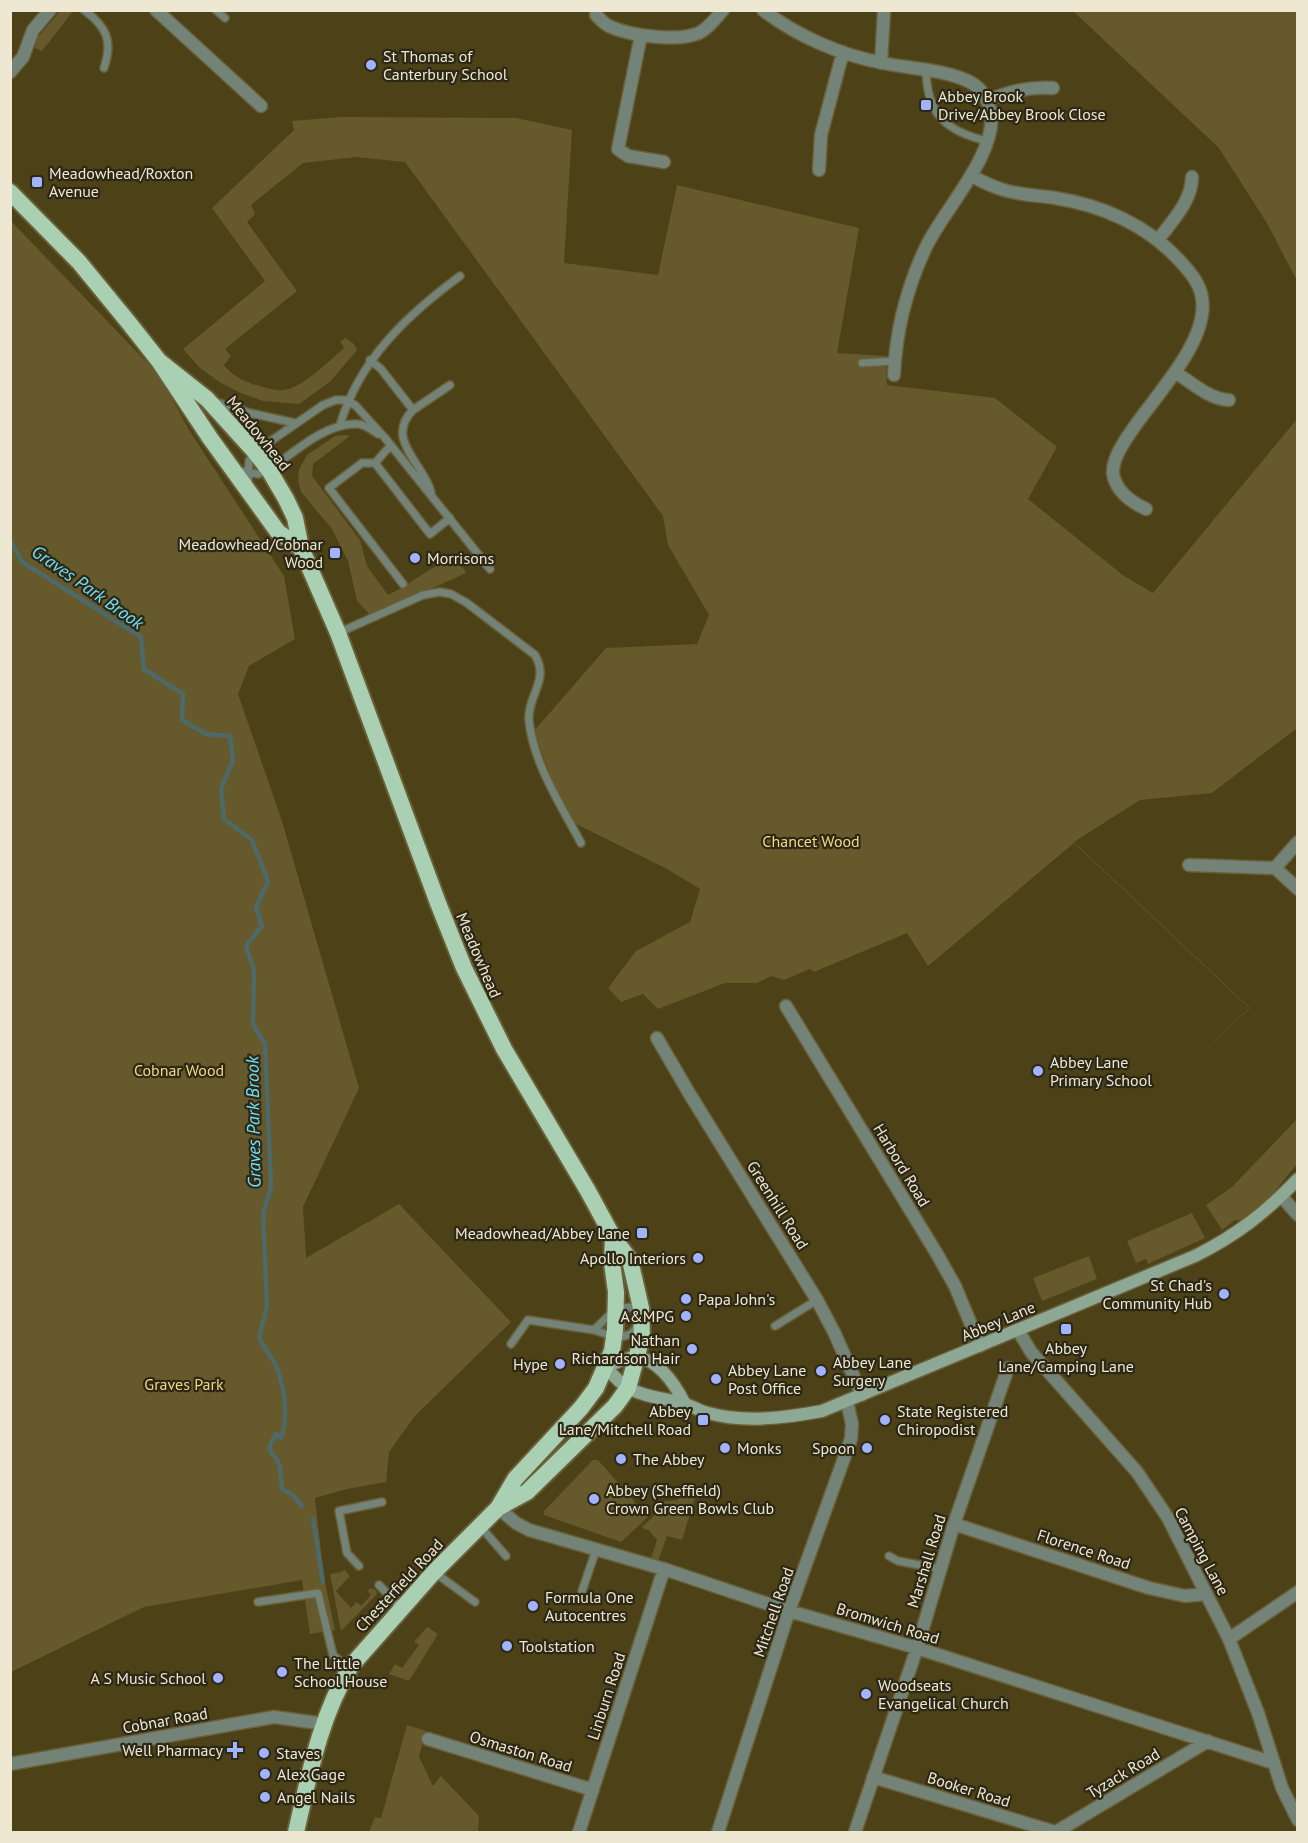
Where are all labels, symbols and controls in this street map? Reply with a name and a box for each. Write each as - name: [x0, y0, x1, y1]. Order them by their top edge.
- place label: St Thomas of Canterbury School: [383, 46, 508, 84]
- marker: St Thomas of Canterbury School: [364, 58, 378, 72]
- place label: Abbey Brook Drive/Abbey Brook Close: [938, 86, 1106, 124]
- marker: Abbey Brook Drive/Abbey Brook Close: [919, 98, 933, 112]
- place label: Meadowhead/Roxton Avenue: [49, 163, 193, 201]
- marker: Meadowhead/Roxton Avenue: [30, 175, 44, 189]
- street label: Meadowhead: [223, 391, 295, 475]
- place label: Meadowhead/Cobnar Wood: [179, 534, 324, 572]
- water label: Graves Park Brook: [27, 540, 149, 635]
- marker: Meadowhead/Cobnar Wood: [328, 546, 342, 560]
- place label: Morrisons: [427, 548, 494, 568]
- marker: Morrisons: [408, 551, 422, 565]
- park label: Chancet Wood: [762, 831, 860, 851]
- street label: Meadowhead: [452, 909, 506, 1001]
- place label: Abbey Lane Primary School: [1050, 1052, 1152, 1090]
- water label: Graves Park Brook: [240, 1055, 266, 1188]
- park label: Cobnar Wood: [134, 1060, 224, 1080]
- marker: Abbey Lane Primary School: [1031, 1064, 1045, 1078]
- street label: Harbord Road: [869, 1120, 935, 1210]
- street label: Greenhill Road: [743, 1157, 813, 1253]
- place label: Meadowhead/Abbey Lane: [455, 1223, 630, 1243]
- marker: Meadowhead/Abbey Lane: [635, 1226, 649, 1240]
- place label: Apollo Interiors: [580, 1248, 686, 1268]
- marker: Apollo Interiors: [691, 1251, 705, 1265]
- place label: St Chad's Community Hub: [1103, 1275, 1212, 1313]
- marker: St Chad's Community Hub: [1217, 1287, 1231, 1301]
- place label: Papa John's: [698, 1289, 775, 1309]
- marker: Papa John's: [679, 1292, 693, 1306]
- street label: Abbey Lane: [958, 1296, 1038, 1346]
- place label: A&MPG: [620, 1306, 674, 1326]
- marker: A&MPG: [679, 1309, 693, 1323]
- marker: Abbey Lane/Camping Lane: [1059, 1322, 1073, 1336]
- place label: Nathan Richardson Hair: [571, 1330, 681, 1368]
- place label: Abbey Lane/Camping Lane: [998, 1338, 1134, 1376]
- marker: Nathan Richardson Hair: [685, 1342, 699, 1356]
- place label: Abbey Lane Surgery: [833, 1352, 911, 1390]
- place label: Hype: [513, 1354, 548, 1374]
- marker: Hype: [553, 1357, 567, 1371]
- place label: Abbey Lane Post Office: [728, 1360, 806, 1398]
- marker: Abbey Lane Surgery: [814, 1364, 828, 1378]
- marker: Abbey Lane Post Office: [709, 1372, 723, 1386]
- park label: Graves Park: [144, 1374, 224, 1394]
- place label: Abbey Lane/Mitchell Road: [559, 1401, 692, 1439]
- place label: State Registered Chiropodist: [897, 1401, 1008, 1439]
- marker: Abbey Lane/Mitchell Road: [696, 1413, 710, 1427]
- marker: State Registered Chiropodist: [878, 1413, 892, 1427]
- place label: Monks: [737, 1438, 782, 1458]
- place label: Spoon: [812, 1438, 855, 1458]
- marker: Monks: [718, 1441, 732, 1455]
- marker: Spoon: [860, 1441, 874, 1455]
- place label: The Abbey: [633, 1449, 705, 1469]
- marker: The Abbey: [614, 1452, 628, 1466]
- place label: Abbey (Sheffield) Crown Green Bowls Club: [606, 1480, 774, 1518]
- marker: Abbey (Sheffield) Crown Green Bowls Club: [587, 1492, 601, 1506]
- street label: Camping Lane: [1170, 1503, 1234, 1599]
- street label: Marshall Road: [902, 1512, 950, 1610]
- street label: Florence Road: [1035, 1525, 1133, 1573]
- street label: Chesterfield Road: [351, 1534, 447, 1636]
- street label: Mitchell Road: [748, 1564, 798, 1660]
- place label: Formula One Autocentres: [545, 1587, 634, 1625]
- street label: Bromwich Road: [834, 1598, 942, 1648]
- marker: Formula One Autocentres: [526, 1599, 540, 1613]
- place label: Toolstation: [519, 1636, 595, 1656]
- marker: Toolstation: [500, 1639, 514, 1653]
- street label: Linburn Road: [582, 1650, 630, 1742]
- place label: The Little School House: [294, 1653, 387, 1691]
- marker: The Little School House: [275, 1665, 289, 1679]
- place label: A S Music School: [91, 1668, 206, 1688]
- marker: A S Music School: [211, 1671, 225, 1685]
- place label: Woodseats Evangelical Church: [878, 1675, 1009, 1713]
- marker: Woodseats Evangelical Church: [859, 1687, 873, 1701]
- street label: Cobnar Road: [121, 1703, 209, 1737]
- street label: Osmaston Road: [467, 1726, 575, 1776]
- place label: Well Pharmacy: [122, 1740, 224, 1760]
- marker: Well Pharmacy: [228, 1743, 242, 1757]
- place label: Staves: [276, 1743, 321, 1763]
- street label: Tyzack Road: [1083, 1743, 1163, 1803]
- marker: Staves: [257, 1746, 271, 1760]
- place label: Alex Gage: [277, 1764, 345, 1784]
- marker: Alex Gage: [258, 1767, 272, 1781]
- street label: Booker Road: [925, 1767, 1013, 1811]
- place label: Angel Nails: [277, 1787, 355, 1807]
- marker: Angel Nails: [258, 1790, 272, 1804]

